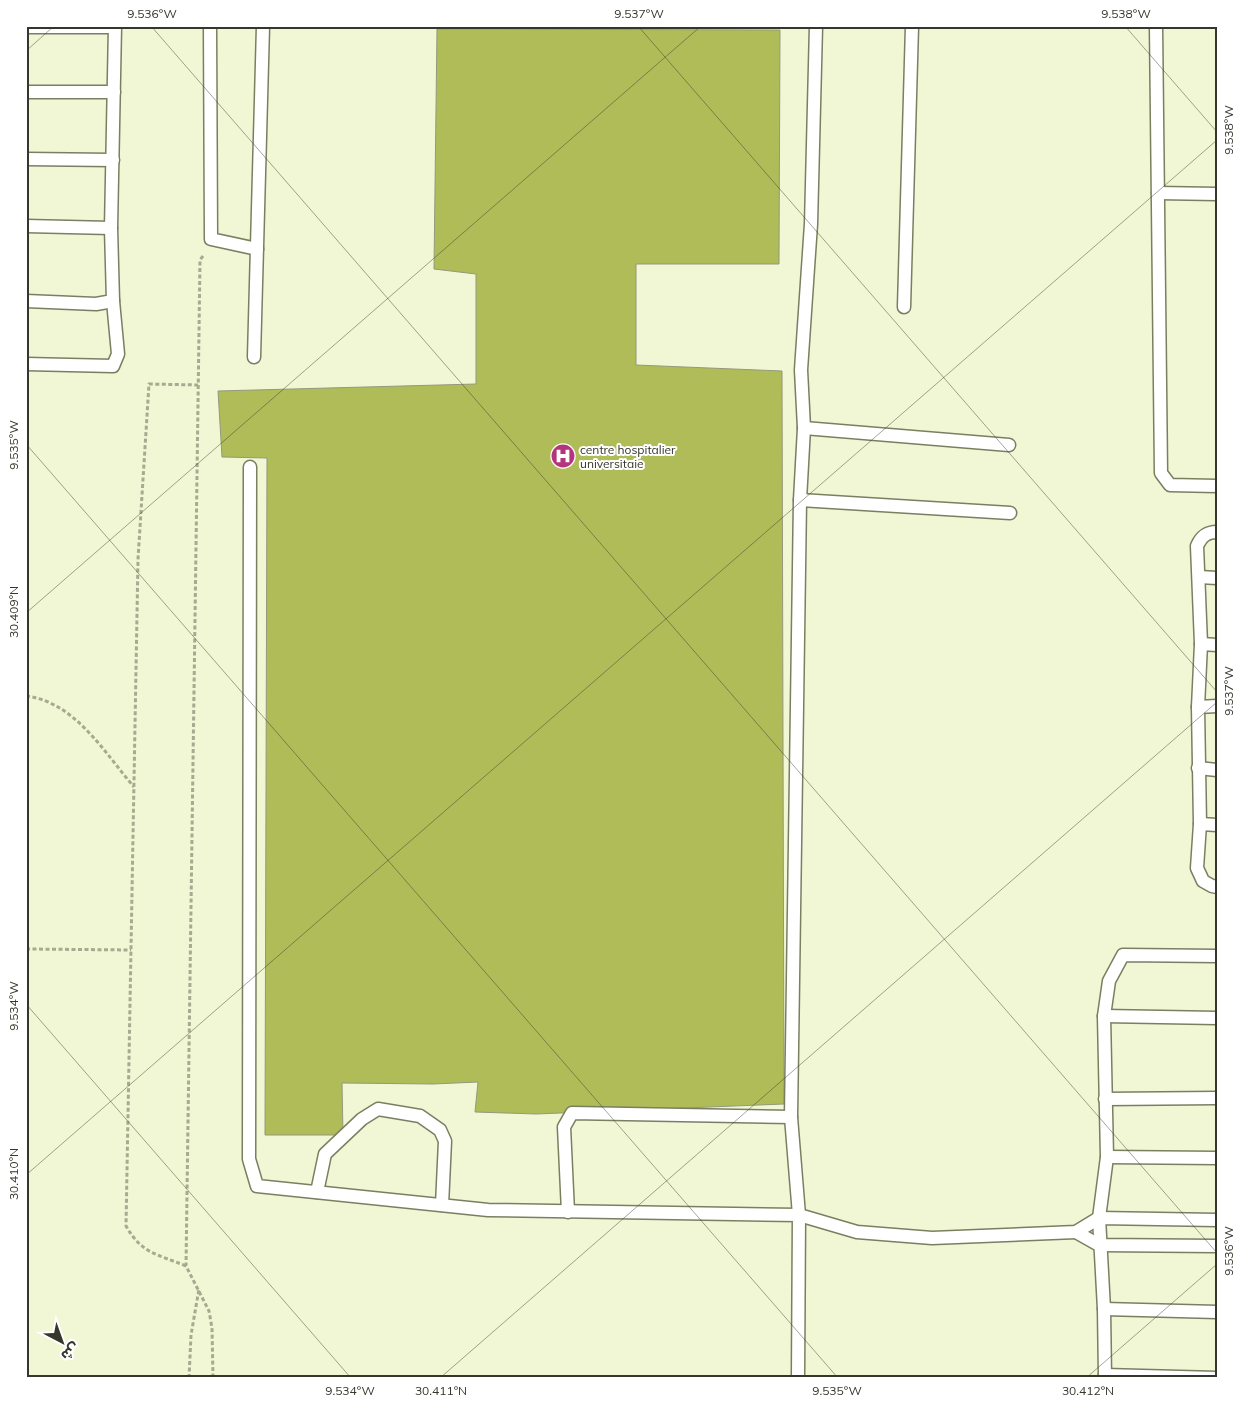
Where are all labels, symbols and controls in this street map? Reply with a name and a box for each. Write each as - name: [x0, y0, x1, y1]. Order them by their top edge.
- text: 9.536°W: [127, 6, 177, 21]
- text: 9.537°W: [614, 6, 664, 21]
- text: 9.538°W: [1101, 6, 1151, 21]
- text: 9.538°W: [1221, 105, 1236, 155]
- text: 9.535°W: [6, 420, 21, 470]
- place label: centre hospitalier universitaie: [580, 442, 676, 471]
- hospital icon: centre hospitalier universitaie: [550, 443, 576, 469]
- text: 30.409°N: [6, 586, 21, 638]
- text: 9.537°W: [1221, 666, 1236, 716]
- text: 9.534°W: [6, 981, 21, 1031]
- text: 30.410°N: [6, 1148, 21, 1200]
- text: 9.536°W: [1221, 1226, 1236, 1276]
- north arrow: [38, 1316, 88, 1366]
- text: ش: [57, 1339, 84, 1365]
- text: 9.534°W: [325, 1383, 375, 1398]
- text: 30.411°N: [415, 1383, 467, 1398]
- text: 9.535°W: [812, 1383, 862, 1398]
- text: 30.412°N: [1062, 1383, 1114, 1398]

